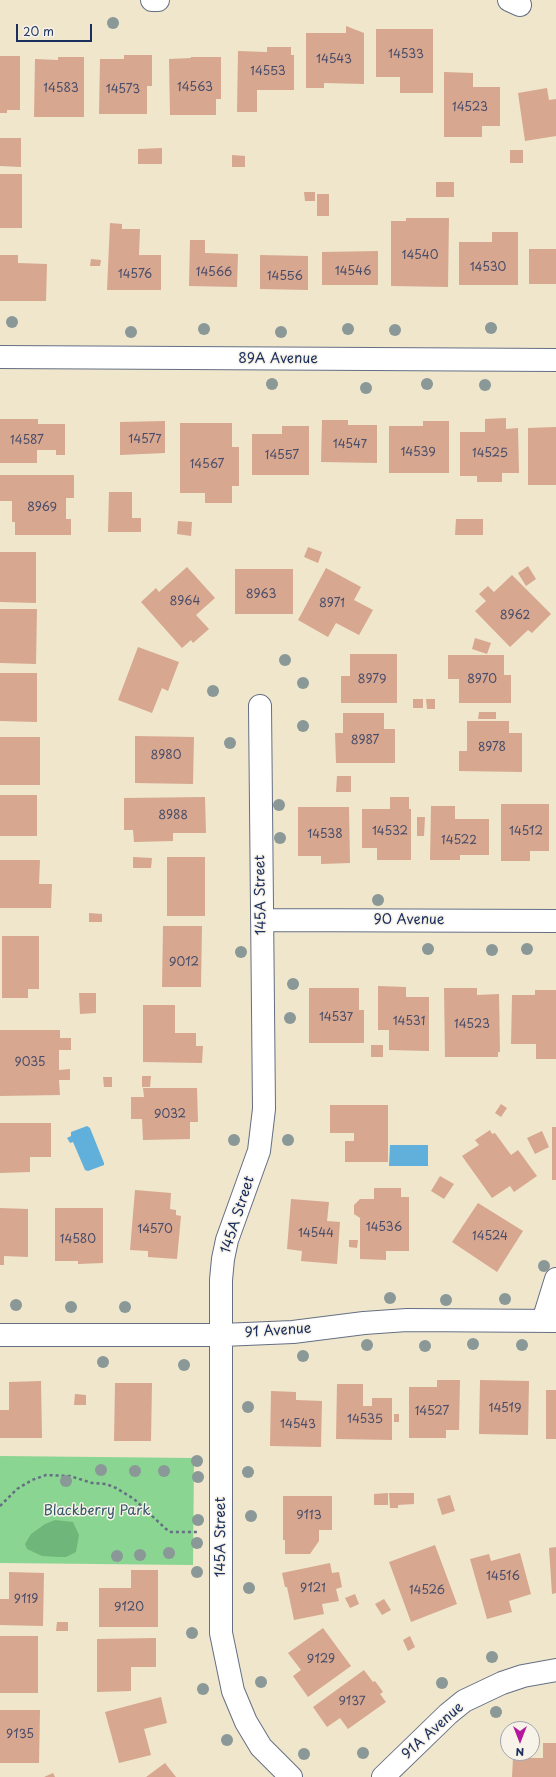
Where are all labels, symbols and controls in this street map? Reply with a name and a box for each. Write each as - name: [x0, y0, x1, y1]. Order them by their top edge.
- scale bar: [18, 16, 94, 42]
- text: 20 m: [23, 22, 54, 40]
- house number: 14533: [388, 48, 424, 62]
- house number: 14543: [316, 53, 352, 67]
- house number: 14553: [250, 65, 286, 79]
- house number: 14563: [177, 81, 213, 95]
- house number: 14583: [43, 82, 79, 96]
- house number: 14573: [106, 83, 140, 97]
- house number: 14523: [452, 101, 488, 115]
- house number: 14540: [402, 249, 438, 263]
- house number: 14530: [470, 261, 506, 275]
- house number: 14546: [335, 265, 371, 279]
- house number: 14566: [196, 266, 232, 280]
- house number: 14576: [118, 268, 152, 282]
- house number: 14556: [267, 270, 303, 284]
- street label: 89A Avenue: [238, 351, 318, 367]
- house number: 14577: [128, 433, 162, 447]
- house number: 14587: [10, 434, 44, 448]
- house number: 14547: [333, 438, 367, 452]
- house number: 14539: [400, 446, 436, 460]
- house number: 14525: [472, 447, 508, 461]
- house number: 14557: [265, 449, 299, 463]
- house number: 14567: [190, 458, 224, 472]
- house number: 8969: [27, 501, 57, 515]
- house number: 8963: [246, 588, 276, 602]
- house number: 8964: [170, 595, 200, 609]
- house number: 8971: [319, 597, 345, 611]
- house number: 8962: [500, 609, 530, 623]
- house number: 8979: [358, 673, 386, 687]
- house number: 8970: [467, 673, 497, 687]
- house number: 8987: [351, 734, 379, 748]
- house number: 8978: [478, 741, 506, 755]
- house number: 8980: [150, 749, 182, 763]
- house number: 8988: [158, 809, 188, 823]
- house number: 14532: [372, 825, 408, 839]
- house number: 14512: [509, 825, 543, 839]
- house number: 14538: [307, 828, 343, 842]
- house number: 14522: [441, 834, 477, 848]
- street label: 145A Street: [252, 855, 270, 935]
- street label: 90 Avenue: [374, 912, 444, 928]
- house number: 9012: [169, 956, 199, 970]
- house number: 14537: [319, 1011, 353, 1025]
- house number: 14531: [393, 1015, 425, 1029]
- house number: 14523: [454, 1018, 490, 1032]
- house number: 9035: [14, 1056, 46, 1070]
- house number: 9032: [154, 1108, 186, 1122]
- street label: 145A Street: [218, 1174, 258, 1256]
- house number: 14536: [366, 1221, 402, 1235]
- house number: 14570: [137, 1223, 173, 1237]
- house number: 14544: [298, 1227, 334, 1241]
- house number: 14524: [472, 1230, 508, 1244]
- house number: 14580: [60, 1233, 96, 1247]
- street label: 91 Avenue: [244, 1320, 312, 1342]
- house number: 14519: [489, 1402, 521, 1416]
- house number: 14527: [415, 1405, 449, 1419]
- house number: 14535: [347, 1413, 383, 1427]
- house number: 14543: [280, 1418, 316, 1432]
- street label: 145A Street: [213, 1497, 229, 1577]
- park label: Blackberry Park: [43, 1503, 151, 1519]
- house number: 9113: [296, 1509, 322, 1523]
- house number: 14516: [486, 1570, 520, 1584]
- house number: 9121: [300, 1582, 326, 1596]
- house number: 14526: [409, 1584, 445, 1598]
- house number: 9119: [14, 1593, 38, 1607]
- house number: 9120: [114, 1601, 144, 1615]
- house number: 9129: [307, 1653, 335, 1667]
- house number: 9137: [338, 1695, 366, 1709]
- street label: 91A Avenue: [399, 1699, 467, 1763]
- north arrow: [500, 1721, 540, 1761]
- house number: 9135: [6, 1728, 34, 1742]
- text: N: [516, 1744, 524, 1761]

